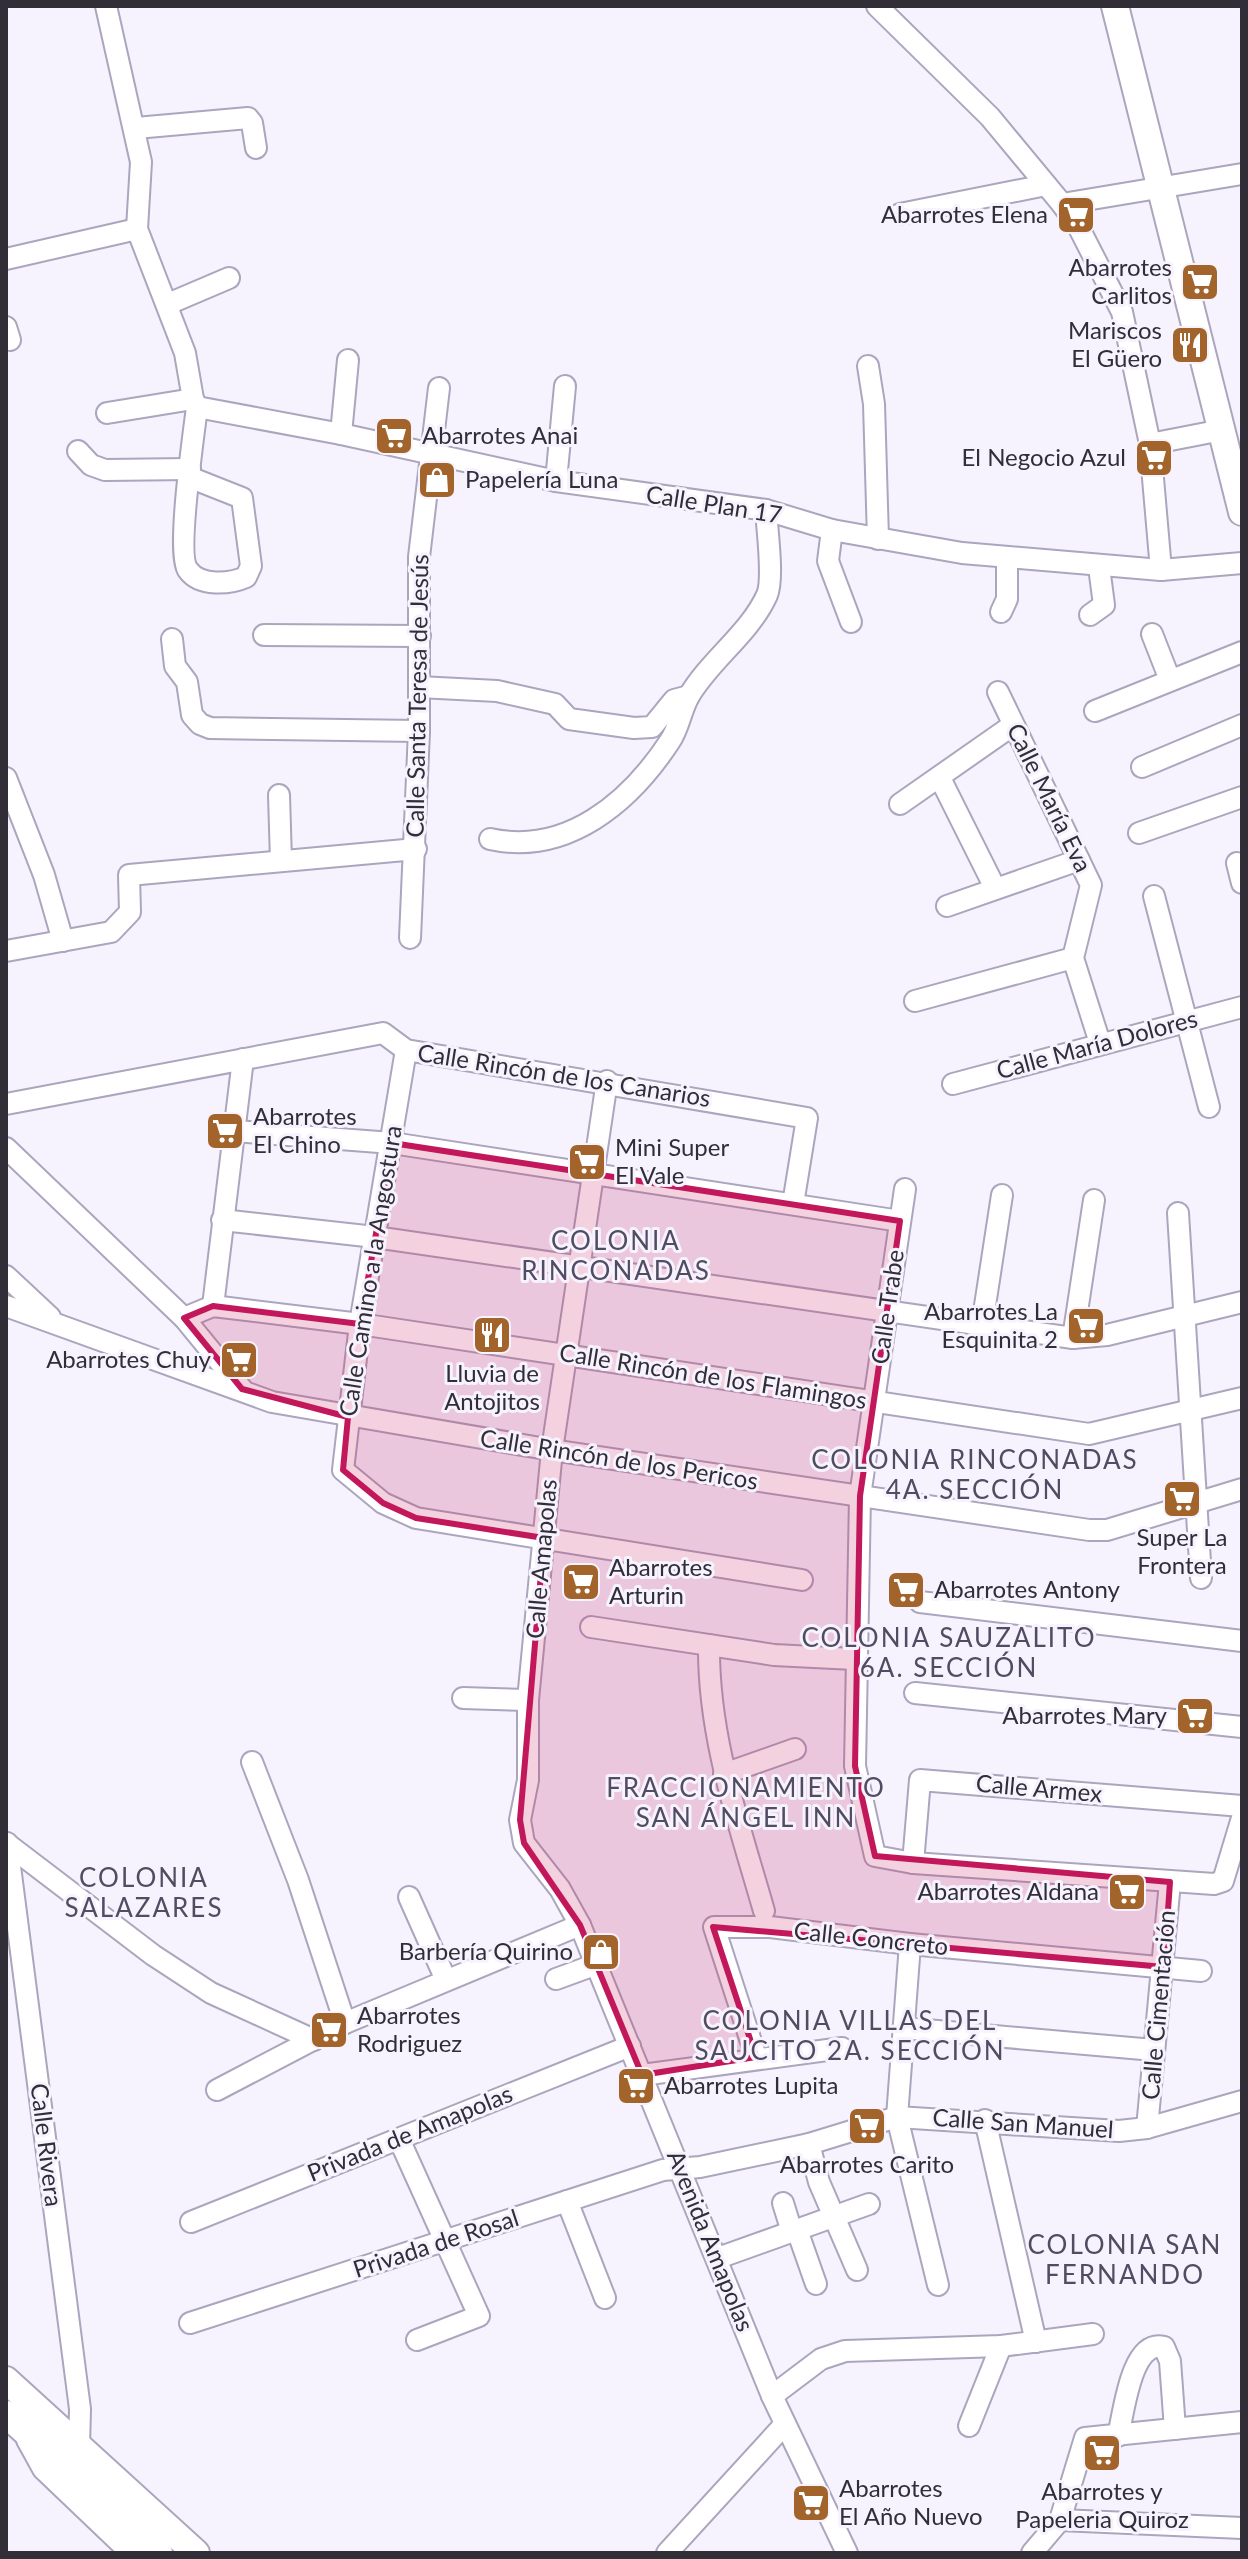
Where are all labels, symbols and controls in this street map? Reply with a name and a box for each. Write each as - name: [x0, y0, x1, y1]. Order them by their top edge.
- supermarket icon: Abarrotes Elena: [1055, 194, 1097, 236]
- place label: Abarrotes Elena: [881, 199, 1048, 228]
- place label: Abarrotes Carlitos: [1068, 252, 1172, 309]
- supermarket icon: Abarrotes Carlitos: [1179, 261, 1221, 303]
- place label: Mariscos El Güero: [1068, 315, 1162, 372]
- restaurant icon: Mariscos El Güero: [1169, 324, 1211, 366]
- supermarket icon: Abarrotes Anai: [373, 415, 415, 457]
- place label: Abarrotes Anai: [422, 420, 578, 449]
- supermarket icon: El Negocio Azul: [1133, 437, 1175, 479]
- place label: El Negocio Azul: [962, 442, 1126, 471]
- shop icon: Papelería Luna: [416, 459, 458, 501]
- place label: Papelería Luna: [465, 464, 618, 493]
- street label: Calle Plan 17: [644, 478, 784, 529]
- street label: Calle Santa Teresa de Jesús: [400, 554, 433, 838]
- street label: Calle María Eva: [1002, 718, 1099, 876]
- street label: Calle María Dolores: [993, 1003, 1200, 1084]
- street label: Calle Rincón de los Canarios: [416, 1037, 713, 1112]
- place label: Abarrotes El Chino: [253, 1101, 357, 1158]
- supermarket icon: Abarrotes El Chino: [204, 1110, 246, 1152]
- street label: Calle Camino a la Angostura: [332, 1123, 407, 1418]
- place label: Mini Super El Vale: [615, 1132, 729, 1189]
- supermarket icon: Mini Super El Vale: [566, 1141, 608, 1183]
- district label: COLONIA RINCONADAS: [521, 1224, 711, 1286]
- street label: Calle Trabe: [864, 1248, 909, 1366]
- place label: Abarrotes La Esquinita 2: [924, 1296, 1058, 1353]
- supermarket icon: Abarrotes La Esquinita 2: [1065, 1305, 1107, 1347]
- restaurant icon: Lluvia de Antojitos: [471, 1314, 513, 1356]
- street label: Calle Rincón de los Flamingos: [558, 1337, 869, 1414]
- supermarket icon: Abarrotes Chuy: [218, 1339, 260, 1381]
- place label: Abarrotes Chuy: [46, 1344, 212, 1373]
- place label: Lluvia de Antojitos: [444, 1358, 540, 1415]
- street label: Calle Rincón de los Pericos: [478, 1422, 760, 1495]
- district label: COLONIA RINCONADAS 4A. SECCIÓN: [811, 1443, 1139, 1505]
- street label: Calle Amapolas: [519, 1478, 562, 1640]
- supermarket icon: Super La Frontera: [1161, 1478, 1203, 1520]
- place label: Super La Frontera: [1137, 1522, 1227, 1579]
- place label: Abarrotes Arturin: [609, 1552, 713, 1609]
- supermarket icon: Abarrotes Arturin: [560, 1561, 602, 1603]
- supermarket icon: Abarrotes Antony: [885, 1569, 927, 1611]
- place label: Abarrotes Antony: [934, 1574, 1121, 1603]
- district label: COLONIA SAUZALITO 6A. SECCIÓN: [802, 1621, 1096, 1683]
- supermarket icon: Abarrotes Mary: [1174, 1695, 1216, 1737]
- place label: Abarrotes Mary: [1002, 1700, 1168, 1729]
- street label: Calle Armex: [975, 1768, 1103, 1807]
- district label: FRACCIONAMIENTO SAN ÁNGEL INN: [606, 1771, 886, 1833]
- district label: COLONIA SALAZARES: [65, 1861, 224, 1923]
- supermarket icon: Abarrotes Aldana: [1106, 1871, 1148, 1913]
- place label: Abarrotes Aldana: [918, 1876, 1099, 1905]
- street label: Calle Cimentación: [1135, 1909, 1180, 2101]
- street label: Calle Concreto: [792, 1915, 950, 1960]
- shop icon: Barbería Quirino: [580, 1931, 622, 1973]
- place label: Barbería Quirino: [399, 1936, 573, 1965]
- place label: Abarrotes Rodriguez: [357, 2000, 462, 2057]
- district label: COLONIA VILLAS DEL SAUCITO 2A. SECCIÓN: [694, 2004, 1006, 2066]
- supermarket icon: Abarrotes Rodriguez: [308, 2009, 350, 2051]
- supermarket icon: Abarrotes Lupita: [615, 2065, 657, 2107]
- place label: Abarrotes Lupita: [664, 2070, 838, 2099]
- street label: Privada de Amapolas: [303, 2078, 516, 2187]
- street label: Calle Rivera: [26, 2082, 69, 2208]
- street label: Calle San Manuel: [932, 2102, 1115, 2143]
- supermarket icon: Abarrotes Carito: [846, 2105, 888, 2147]
- street label: Avenida Amapolas: [662, 2146, 761, 2335]
- place label: Abarrotes Carito: [780, 2149, 954, 2178]
- street label: Privada de Rosal: [349, 2202, 522, 2283]
- district label: COLONIA SAN FERNANDO: [1028, 2228, 1222, 2290]
- supermarket icon: Abarrotes y Papeleria Quiroz: [1081, 2432, 1123, 2474]
- place label: Abarrotes El Año Nuevo: [839, 2473, 983, 2530]
- place label: Abarrotes y Papeleria Quiroz: [1015, 2476, 1189, 2533]
- supermarket icon: Abarrotes El Año Nuevo: [790, 2482, 832, 2524]

